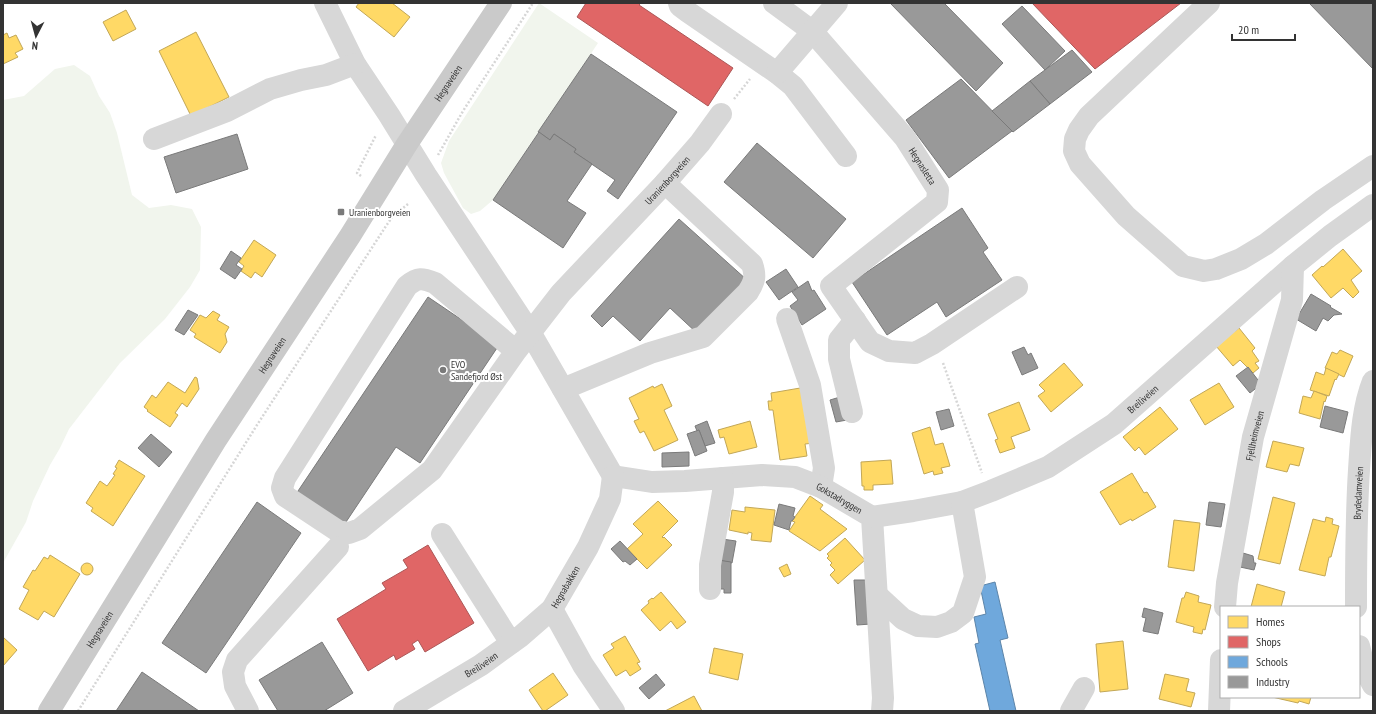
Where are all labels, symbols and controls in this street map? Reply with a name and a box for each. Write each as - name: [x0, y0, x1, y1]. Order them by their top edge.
- north arrow: [16, 16, 56, 56]
- scale bar: [1232, 16, 1295, 42]
- text: 20 m: [1238, 22, 1259, 37]
- text: N: [31, 39, 39, 53]
- street label: Hegnaveien: [431, 63, 465, 104]
- street label: Hegnasletta: [906, 145, 939, 187]
- street label: Uranienborgveien: [642, 153, 693, 208]
- place label: Uranienborgveien: [349, 206, 410, 219]
- marker: Uranienborgveien: [336, 207, 346, 217]
- street label: Hegnaveien: [256, 335, 289, 376]
- place label: EVO Sandefjord Øst: [451, 358, 502, 383]
- marker: EVO Sandefjord Øst: [438, 365, 448, 375]
- street label: Breiliveien: [1125, 382, 1161, 416]
- street label: Fjellheimveien: [1243, 409, 1267, 462]
- street label: Brydedamveien: [1351, 466, 1366, 520]
- street label: Gokstadryggen: [814, 480, 865, 517]
- street label: Hegnabakken: [548, 563, 583, 610]
- legend: [1220, 606, 1360, 698]
- street label: Hegnaveien: [84, 609, 116, 650]
- text: Homes: [1256, 614, 1284, 629]
- text: Shops: [1256, 634, 1281, 649]
- street label: Breiliveien: [462, 649, 500, 680]
- text: Schools: [1256, 654, 1288, 669]
- text: Industry: [1256, 674, 1290, 689]

